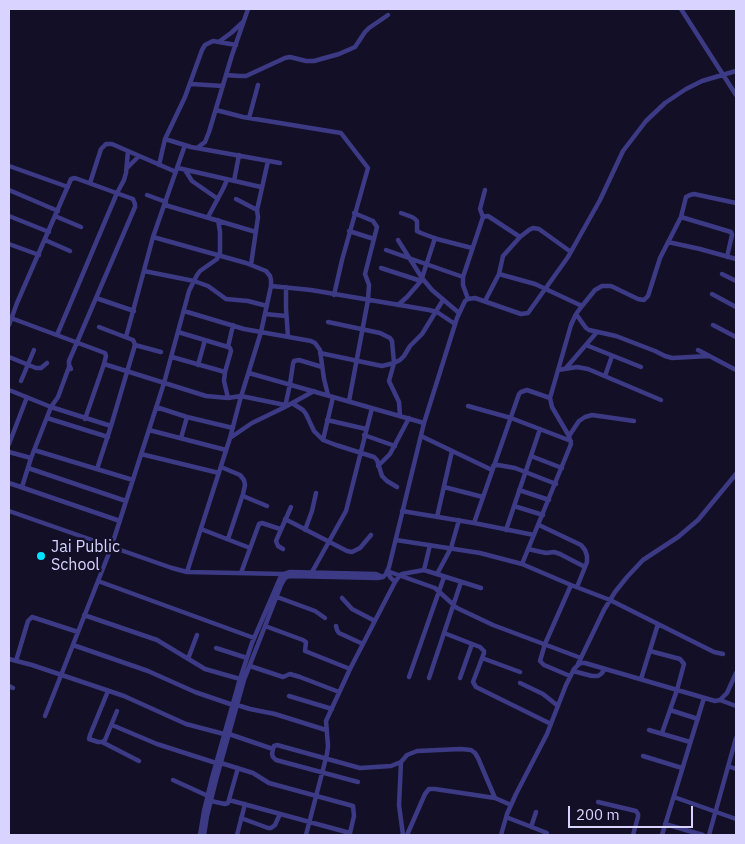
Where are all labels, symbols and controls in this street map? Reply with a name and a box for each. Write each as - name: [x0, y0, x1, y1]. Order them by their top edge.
- place label: Jai Public School: [51, 537, 120, 575]
- marker: Jai Public School: [35, 550, 47, 562]
- scale bar: [570, 796, 695, 828]
- text: 200 m: [576, 805, 620, 824]

